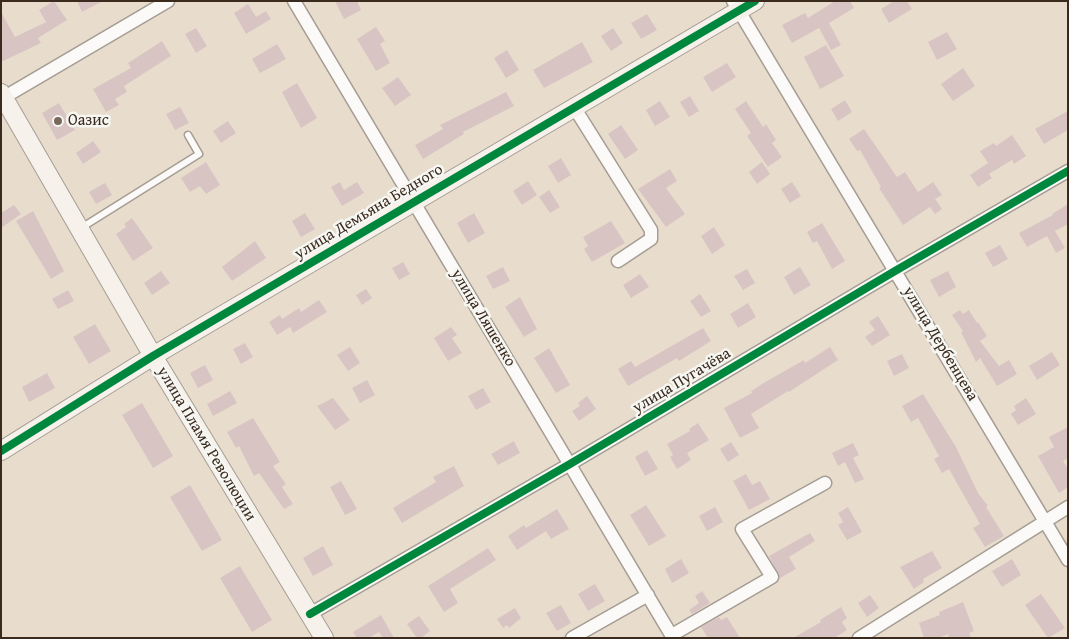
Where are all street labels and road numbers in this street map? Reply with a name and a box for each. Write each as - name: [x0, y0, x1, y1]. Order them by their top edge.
- street label: улица Демьяна Бедного: [291, 160, 447, 264]
- street label: улица Ляшенко: [446, 266, 520, 370]
- street label: улица Дербенцева: [898, 283, 982, 405]
- street label: улица Пугачёва: [629, 344, 735, 418]
- street label: улица Пламя Революции: [152, 363, 260, 525]

